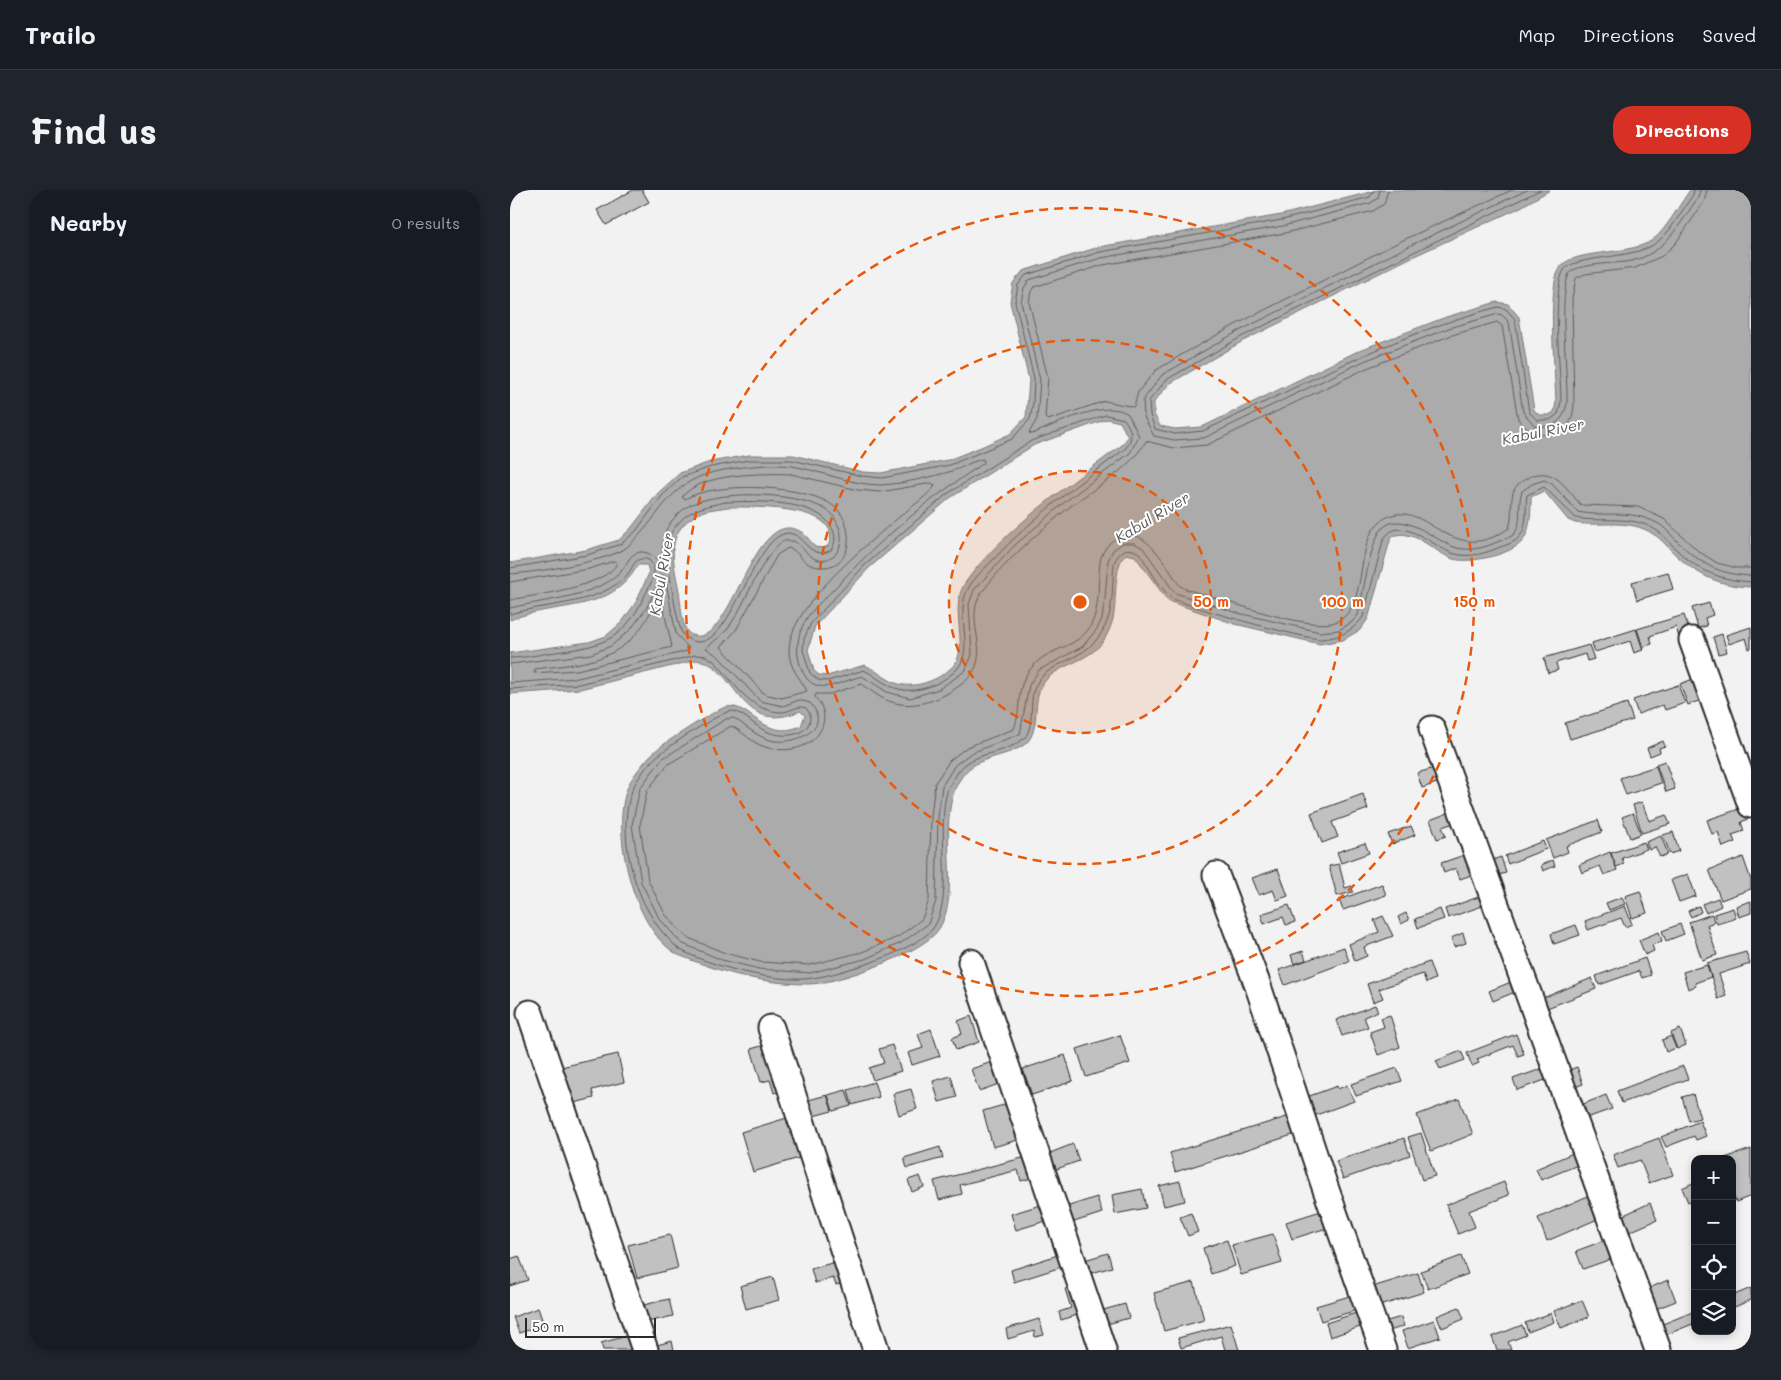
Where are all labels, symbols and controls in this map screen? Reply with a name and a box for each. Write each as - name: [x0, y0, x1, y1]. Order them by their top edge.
- text: Trailo: [25, 19, 96, 50]
- text: Map: [1518, 23, 1555, 47]
- text: Directions: [1583, 23, 1675, 47]
- text: Saved: [1703, 23, 1756, 47]
- button: Directions: [1613, 106, 1751, 154]
- text: Find us: [30, 107, 157, 153]
- text: Nearby: [50, 209, 127, 236]
- text: 0 results: [392, 212, 460, 233]
- water label: Kabul River: [1500, 413, 1586, 449]
- water label: Kabul River: [1111, 487, 1193, 547]
- water label: Kabul River: [644, 531, 678, 617]
- text: 50 m: [1193, 591, 1229, 611]
- text: 100 m: [1320, 591, 1364, 611]
- text: 150 m: [1453, 591, 1495, 611]
- centre of rings: [1071, 593, 1089, 611]
- map controls: [1691, 1155, 1736, 1335]
- button: +: [1691, 1155, 1736, 1200]
- button: −: [1691, 1200, 1736, 1245]
- button: locate: [1691, 1245, 1736, 1290]
- button: layers: [1691, 1290, 1736, 1335]
- scale bar: [525, 1315, 656, 1338]
- text: 50 m: [532, 1317, 564, 1336]

